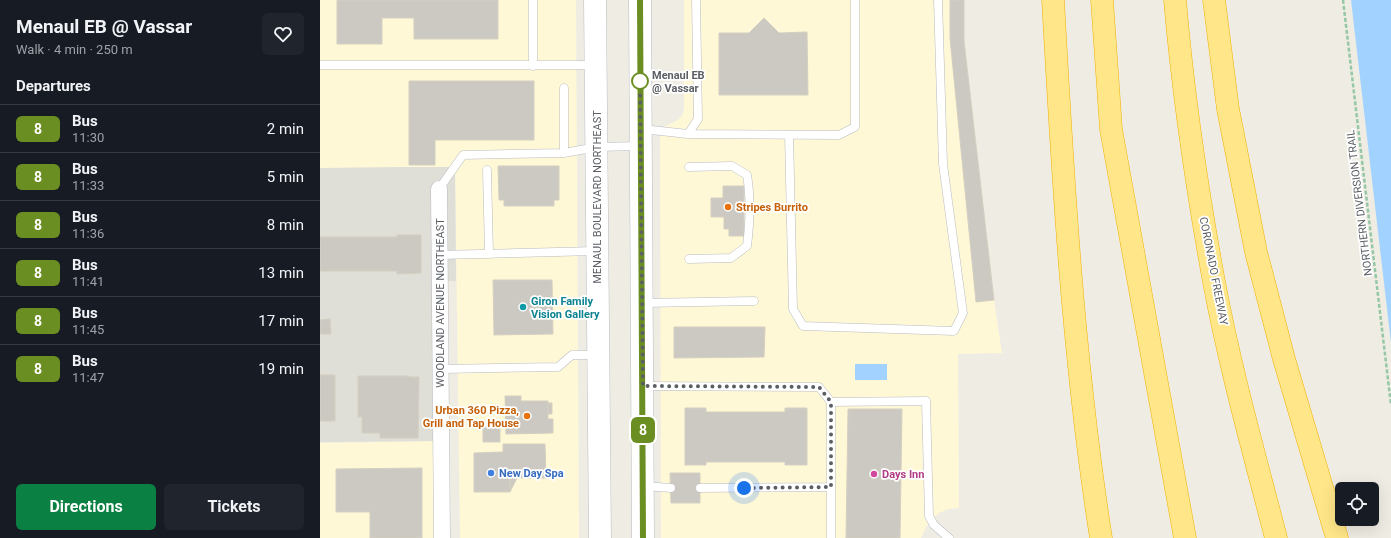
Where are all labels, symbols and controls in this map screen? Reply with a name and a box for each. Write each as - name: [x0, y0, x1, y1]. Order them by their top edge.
- button: heart: [262, 13, 304, 55]
- text: Menaul EB @ Vassar: [16, 15, 192, 38]
- text: Walk · 4 min · 250 m: [16, 42, 133, 57]
- place label: Menaul EB @ Vassar: [652, 69, 705, 95]
- marker: Menaul EB @ Vassar: [631, 72, 649, 90]
- text: Departures: [16, 77, 91, 95]
- street label: MENAUL BOULEVARD NORTHEAST: [591, 110, 604, 284]
- text: Bus: [72, 112, 98, 130]
- text: 2 min: [267, 120, 304, 138]
- text: 8: [34, 121, 42, 137]
- street label: NORTHERN DIVERSION TRAIL: [1344, 129, 1375, 277]
- text: 11:30: [72, 130, 104, 145]
- text: Bus: [72, 160, 98, 178]
- text: 5 min: [267, 168, 304, 186]
- text: 8: [34, 169, 42, 185]
- text: 11:33: [72, 178, 104, 193]
- place label: Stripes Burrito: [736, 201, 808, 214]
- marker: Stripes Burrito: [723, 202, 733, 212]
- text: Bus: [72, 208, 98, 226]
- text: 8 min: [267, 216, 304, 234]
- street label: CORONADO FREEWAY: [1197, 216, 1230, 327]
- text: 8: [34, 217, 42, 233]
- street label: WOODLAND AVENUE NORTHEAST: [434, 218, 447, 388]
- text: 11:36: [72, 226, 104, 241]
- text: Bus: [72, 256, 98, 274]
- text: 13 min: [258, 264, 304, 282]
- text: 8: [34, 265, 42, 281]
- text: 11:41: [72, 274, 104, 289]
- place label: Giron Family Vision Gallery: [531, 295, 600, 321]
- marker: Giron Family Vision Gallery: [518, 302, 528, 312]
- text: Bus: [72, 304, 98, 322]
- text: 17 min: [258, 312, 304, 330]
- text: 8: [34, 313, 42, 329]
- text: 11:45: [72, 322, 104, 337]
- text: Bus: [72, 352, 98, 370]
- text: 19 min: [258, 360, 304, 378]
- text: 8: [34, 361, 42, 377]
- text: 11:47: [72, 370, 104, 385]
- place label: Urban 360 Pizza, Grill and Tap House: [423, 404, 519, 430]
- marker: Urban 360 Pizza, Grill and Tap House: [522, 411, 532, 421]
- line badge: 8: [630, 417, 656, 443]
- text: 8: [639, 422, 647, 438]
- place label: New Day Spa: [499, 467, 564, 480]
- marker: New Day Spa: [486, 468, 496, 478]
- place label: Days Inn: [882, 468, 924, 481]
- marker: Days Inn: [869, 469, 879, 479]
- your location: [734, 478, 754, 498]
- map controls: [1335, 482, 1379, 526]
- button: locate: [1335, 482, 1379, 526]
- button: Directions: [16, 484, 156, 530]
- button: Tickets: [164, 484, 304, 530]

